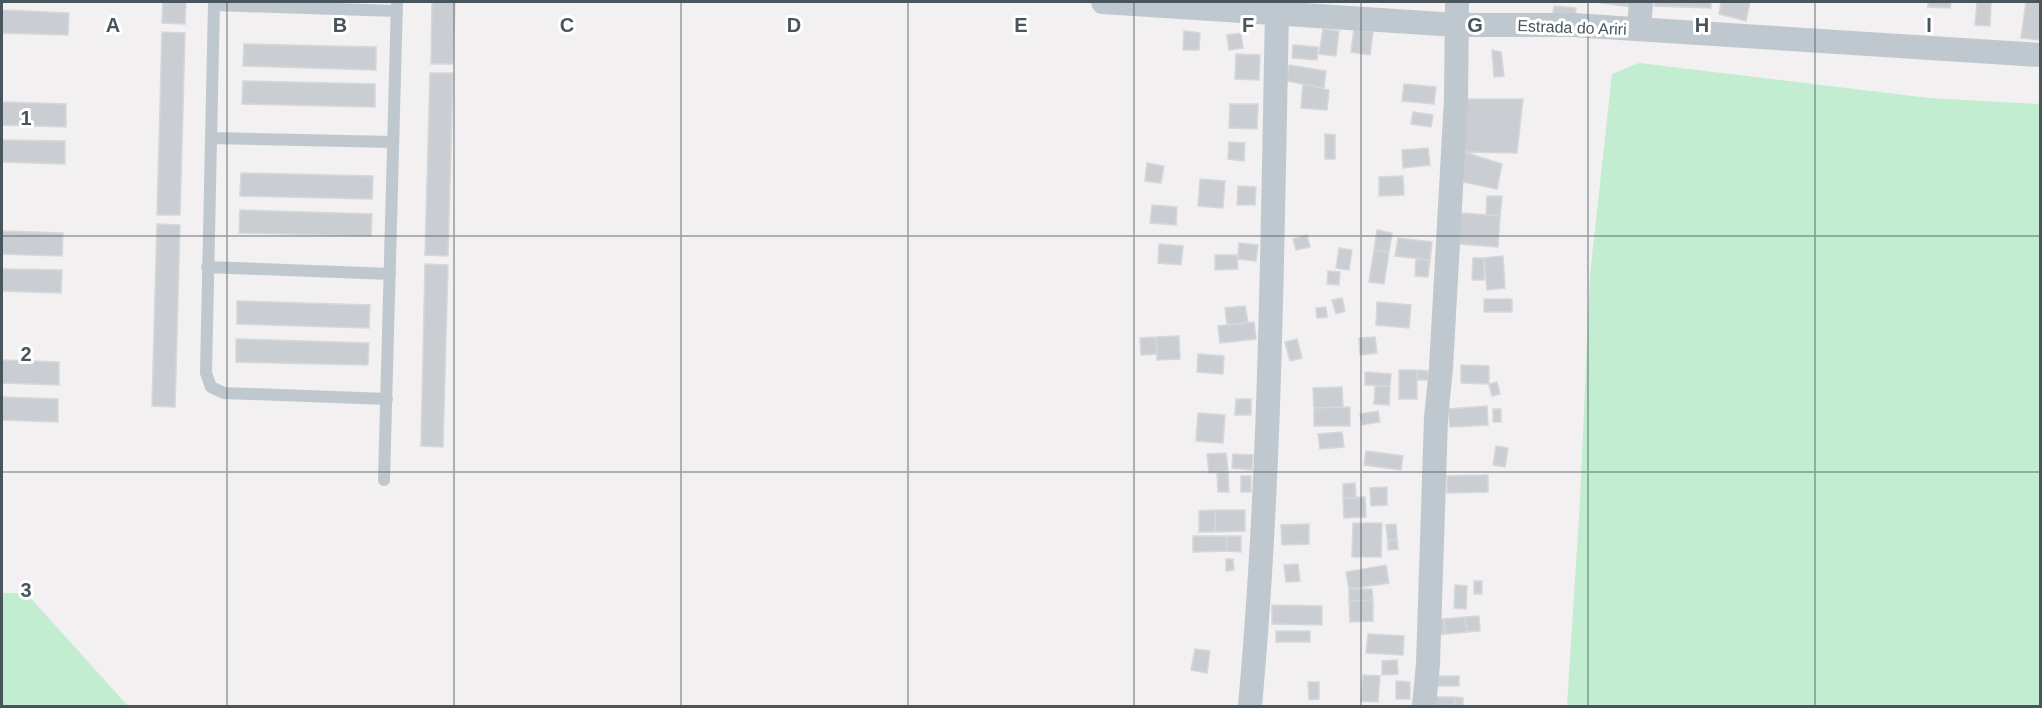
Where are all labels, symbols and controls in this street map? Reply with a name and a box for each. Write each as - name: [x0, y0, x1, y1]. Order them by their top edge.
- text: A: [106, 14, 120, 36]
- text: B: [333, 14, 347, 36]
- text: C: [560, 14, 574, 36]
- text: D: [787, 14, 801, 36]
- text: E: [1014, 14, 1028, 36]
- text: F: [1242, 14, 1254, 36]
- text: G: [1467, 14, 1483, 36]
- text: H: [1695, 14, 1709, 36]
- text: I: [1926, 14, 1932, 36]
- street label: Estrada do Ariri: [1517, 17, 1627, 38]
- text: 1: [20, 107, 32, 129]
- text: 2: [20, 343, 32, 365]
- text: 3: [20, 579, 32, 601]

